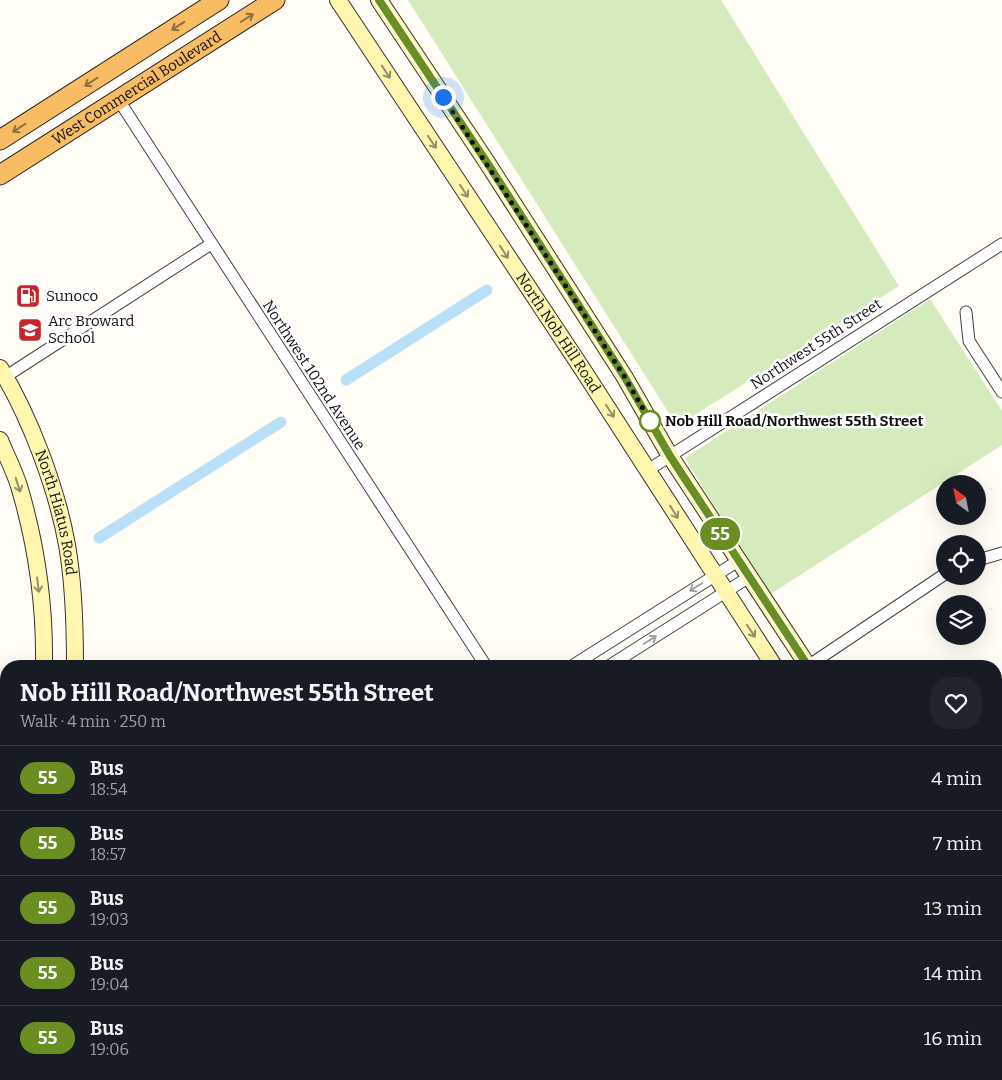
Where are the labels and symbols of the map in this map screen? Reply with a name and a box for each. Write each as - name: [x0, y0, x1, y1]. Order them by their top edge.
- one-way arrow: [239, 12, 253, 22]
- one-way arrow: [171, 22, 185, 32]
- street label: West Commercial Boulevard: [49, 27, 225, 149]
- one-way arrow: [381, 65, 391, 79]
- one-way arrow: [84, 76, 98, 87]
- your location: [431, 85, 456, 110]
- one-way arrow: [12, 123, 26, 133]
- one-way arrow: [428, 135, 438, 149]
- one-way arrow: [459, 183, 469, 197]
- one-way arrow: [499, 244, 509, 258]
- street label: North Nob Hill Road: [512, 269, 604, 396]
- fuel station icon: Sunoco: [15, 283, 41, 309]
- place label: Sunoco: [46, 287, 98, 305]
- street label: Northwest 55th Street: [747, 295, 885, 393]
- street label: Northwest 102nd Avenue: [259, 297, 369, 453]
- place label: Arc Broward School: [48, 312, 134, 347]
- school or university icon: Arc Broward School: [17, 317, 43, 343]
- one-way arrow: [605, 404, 615, 418]
- marker: Nob Hill Road/Northwest 55th Street: [639, 410, 661, 432]
- place label: Nob Hill Road/Northwest 55th Street: [665, 412, 924, 430]
- street label: North Hiatus Road: [31, 447, 80, 576]
- north arrow: [936, 475, 986, 525]
- one-way arrow: [14, 477, 23, 492]
- one-way arrow: [669, 504, 679, 518]
- line badge: 55: [698, 518, 742, 550]
- one-way arrow: [33, 577, 43, 593]
- one-way arrow: [690, 583, 704, 593]
- one-way arrow: [746, 624, 756, 638]
- one-way arrow: [643, 635, 657, 645]

